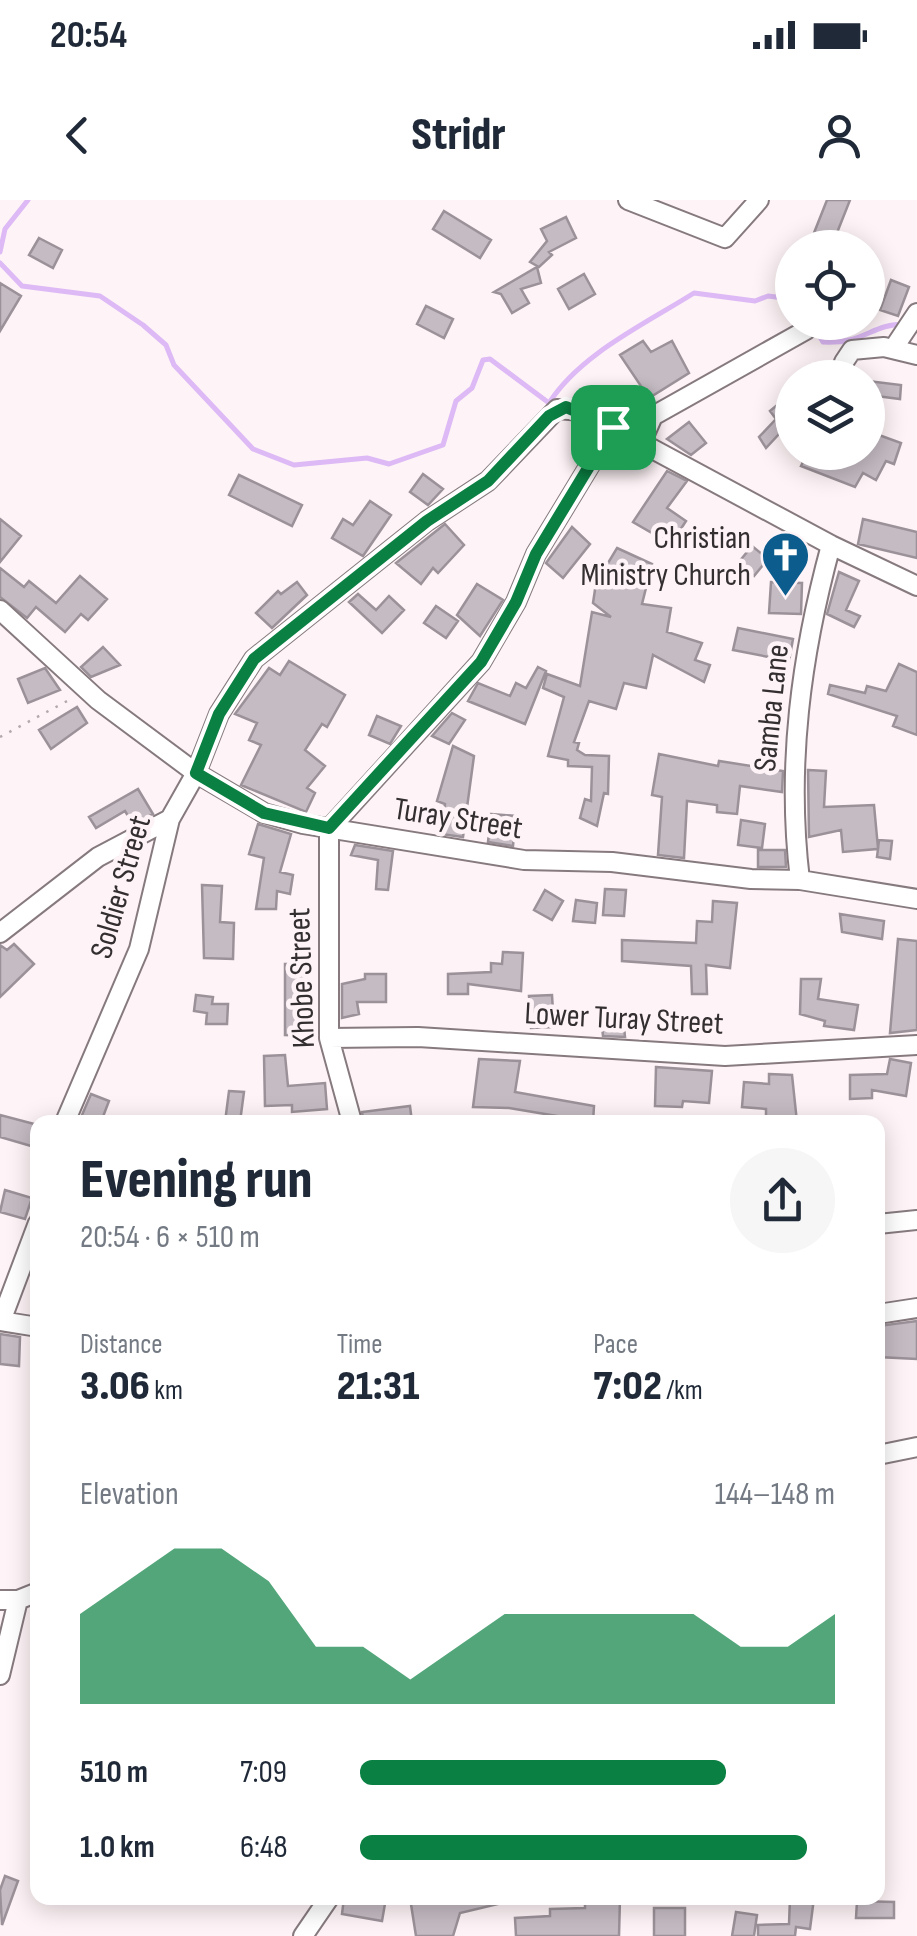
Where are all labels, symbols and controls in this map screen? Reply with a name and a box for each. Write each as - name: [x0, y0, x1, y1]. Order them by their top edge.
- text: 20:54: [50, 13, 127, 58]
- icon: back: [50, 108, 105, 163]
- text: Stridr: [411, 108, 506, 163]
- icon: person: [812, 108, 867, 163]
- map controls: [775, 230, 885, 470]
- button: locate: [775, 230, 885, 340]
- button: layers: [775, 360, 885, 470]
- pin: [571, 385, 656, 470]
- icon: arrive: [586, 400, 641, 455]
- place label: Christian Ministry Church: [581, 519, 751, 595]
- church icon: Christian Ministry Church: [760, 530, 812, 598]
- street label: Samba Lane: [746, 642, 798, 774]
- street label: Turay Street: [391, 790, 525, 848]
- street label: Soldier Street: [82, 811, 160, 963]
- street label: Khobe Street: [280, 907, 324, 1049]
- street label: Lower Turay Street: [523, 994, 725, 1044]
- text: Evening run: [80, 1147, 313, 1214]
- button: share: [730, 1148, 835, 1253]
- text: 20:54 · 6 × 510 m: [80, 1218, 260, 1257]
- text: Distance: [80, 1328, 163, 1361]
- text: Time: [337, 1328, 382, 1361]
- text: Pace: [593, 1328, 638, 1361]
- text: 3.06: [80, 1361, 150, 1412]
- text: 21:31: [337, 1361, 419, 1412]
- text: 7:02: [593, 1361, 662, 1412]
- text: km: [150, 1374, 183, 1407]
- text: /km: [662, 1374, 703, 1407]
- text: Elevation: [80, 1475, 179, 1514]
- text: 144–148 m: [715, 1475, 835, 1514]
- text: 510 m: [80, 1753, 148, 1792]
- text: 7:09: [240, 1753, 287, 1792]
- text: 1.0 km: [80, 1828, 155, 1867]
- text: 6:48: [240, 1828, 288, 1867]

